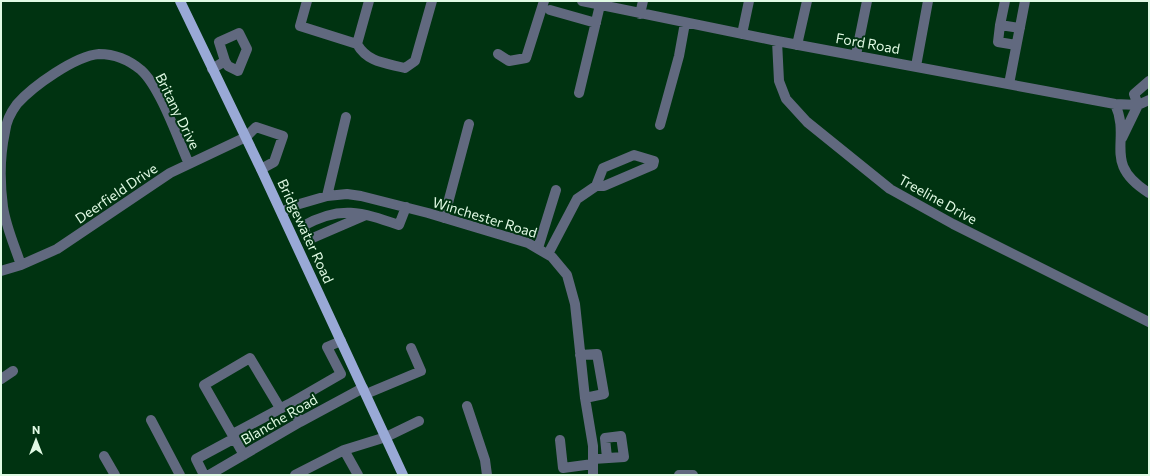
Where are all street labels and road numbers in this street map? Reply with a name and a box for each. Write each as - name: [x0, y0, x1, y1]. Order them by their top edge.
- street label: Ford Road: [835, 29, 901, 57]
- street label: Britany Drive: [152, 70, 204, 152]
- street label: Deerfield Drive: [72, 159, 160, 227]
- street label: Treeline Drive: [896, 170, 980, 228]
- street label: Bridgewater Road: [274, 176, 338, 286]
- street label: Winchester Road: [431, 193, 539, 241]
- street label: Blanche Road: [238, 390, 320, 448]

